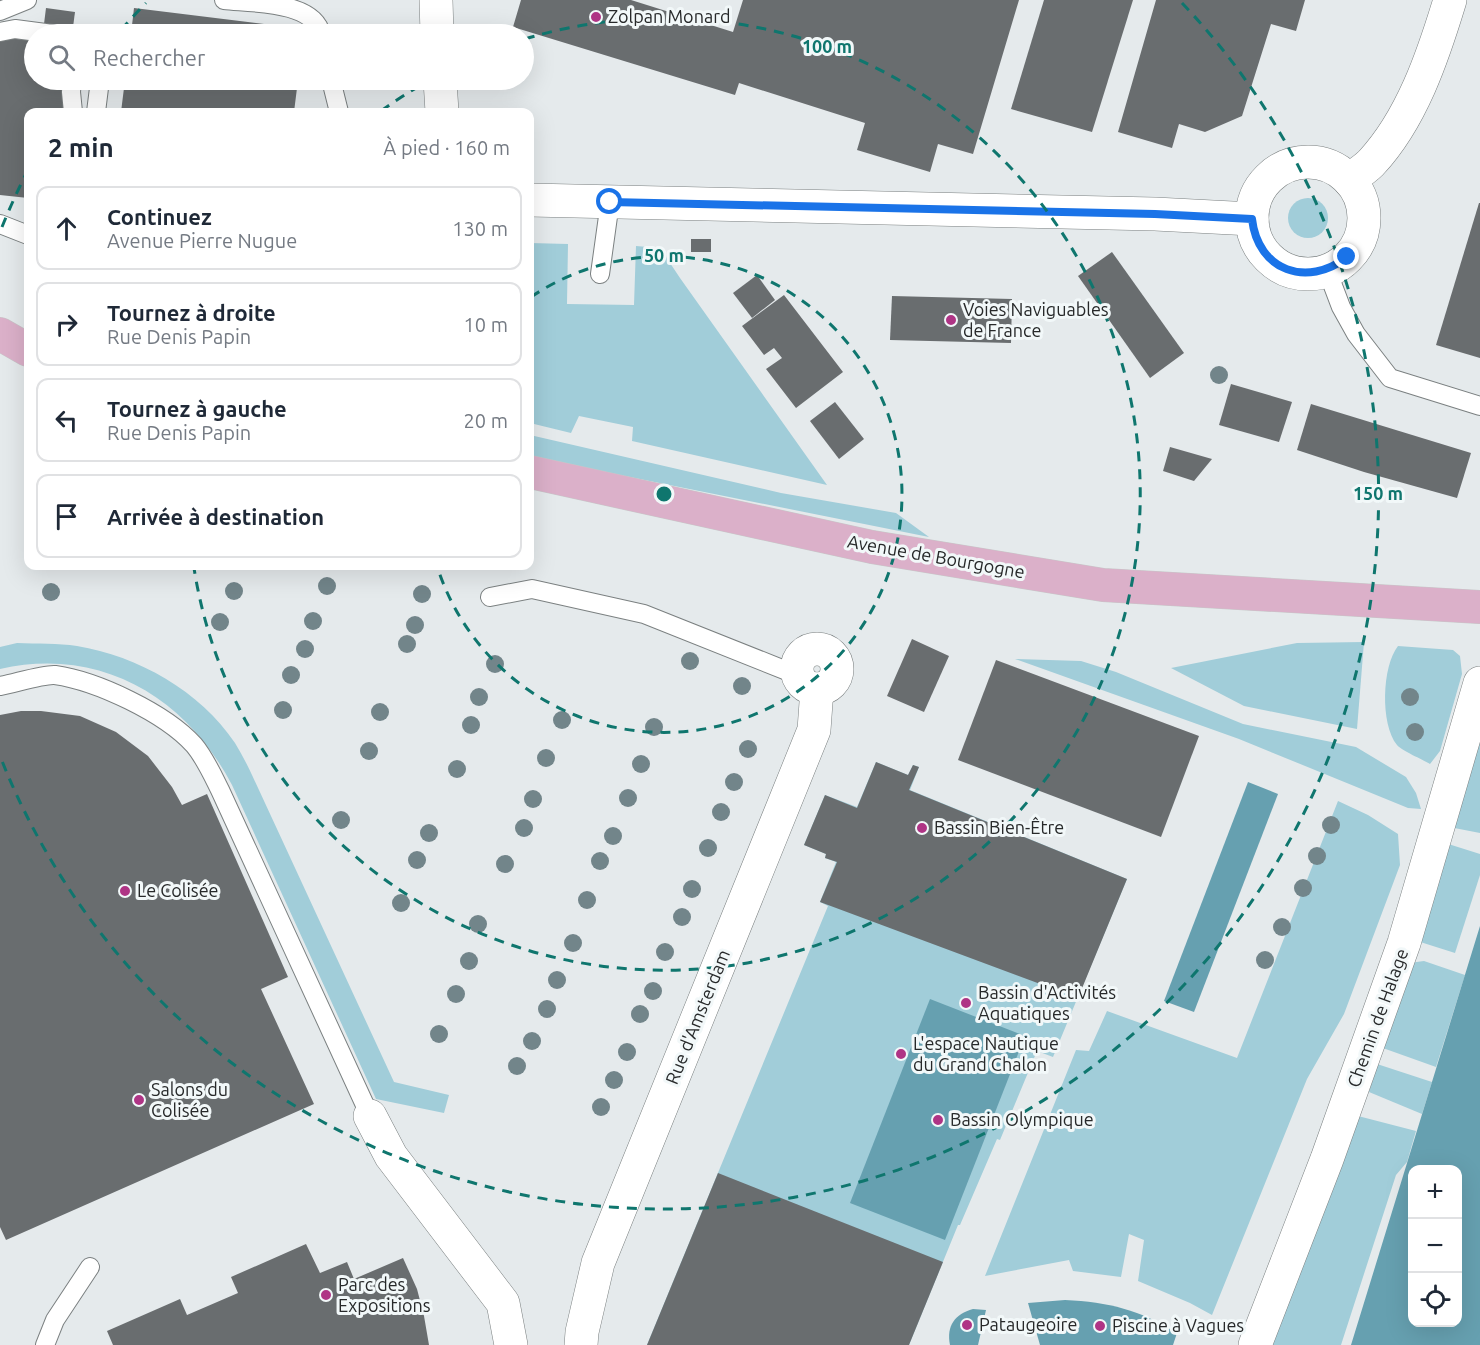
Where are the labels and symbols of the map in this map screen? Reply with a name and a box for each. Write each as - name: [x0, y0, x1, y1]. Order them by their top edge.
- place label: Zolpan Monard: [608, 6, 731, 26]
- marker: Zolpan Monard: [589, 10, 603, 24]
- text: 100 m: [802, 36, 852, 56]
- route start: [596, 188, 622, 214]
- route end: [1333, 243, 1359, 269]
- text: 50 m: [644, 245, 684, 265]
- place label: Voies Naviguables de France: [963, 299, 1109, 340]
- marker: Voies Naviguables de France: [944, 313, 958, 327]
- text: 150 m: [1353, 483, 1403, 503]
- centre of rings: [654, 484, 674, 504]
- street label: Avenue de Bourgogne: [846, 531, 1026, 581]
- place label: Bassin Bien-Être: [934, 816, 1064, 837]
- marker: Bassin Bien-Être: [915, 821, 929, 835]
- place label: Le Colisée: [137, 880, 219, 900]
- marker: Le Colisée: [118, 884, 132, 898]
- street label: Rue d'Amsterdam: [661, 946, 733, 1087]
- street label: Chemin de Halage: [1343, 946, 1411, 1090]
- place label: Bassin d'Activités Aquatiques: [978, 982, 1116, 1023]
- marker: Bassin d'Activités Aquatiques: [959, 996, 973, 1010]
- place label: L'espace Nautique du Grand Chalon: [913, 1033, 1059, 1074]
- marker: L'espace Nautique du Grand Chalon: [894, 1047, 908, 1061]
- place label: Salons du Colisée: [151, 1079, 228, 1120]
- marker: Salons du Colisée: [132, 1093, 146, 1107]
- place label: Bassin Olympique: [950, 1109, 1094, 1129]
- marker: Bassin Olympique: [931, 1113, 945, 1127]
- place label: Parc des Expositions: [338, 1274, 431, 1315]
- marker: Parc des Expositions: [319, 1288, 333, 1302]
- place label: Pataugeoire: [979, 1314, 1077, 1334]
- place label: Piscine à Vagues: [1112, 1315, 1244, 1335]
- marker: Pataugeoire: [960, 1318, 974, 1332]
- marker: Piscine à Vagues: [1093, 1319, 1107, 1333]

